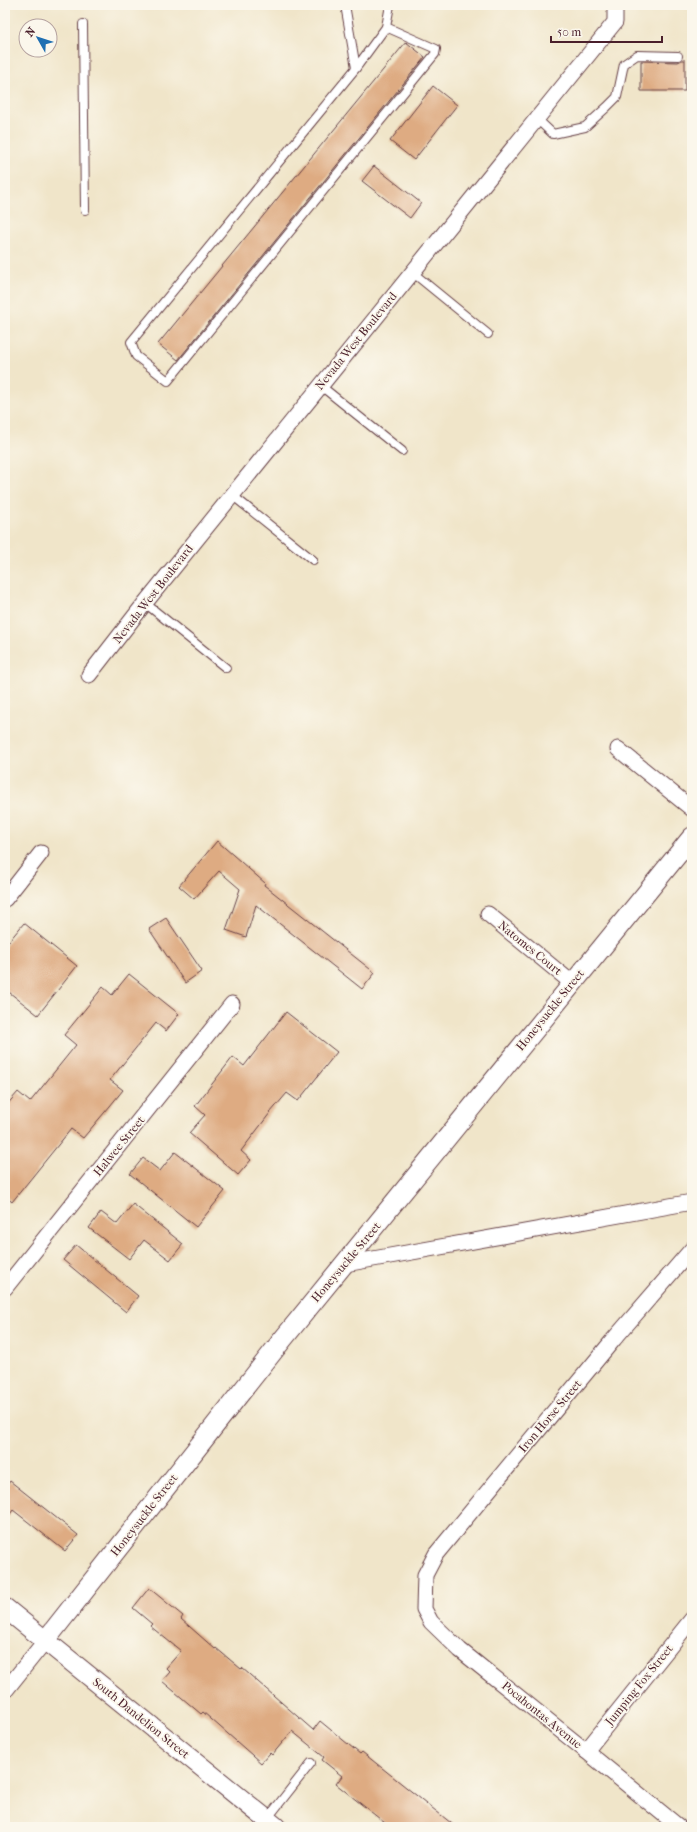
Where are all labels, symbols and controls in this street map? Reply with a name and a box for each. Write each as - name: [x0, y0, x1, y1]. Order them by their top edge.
- north arrow: [18, 18, 58, 58]
- scale bar: [551, 18, 662, 44]
- text: N: [23, 24, 39, 39]
- text: 50 m: [557, 25, 581, 39]
- street label: Nevada West Boulevard: [312, 289, 400, 393]
- street label: Nevada West Boulevard: [110, 541, 196, 646]
- street label: Natomes Court: [495, 918, 565, 978]
- street label: Honeysuckle Street: [513, 966, 587, 1053]
- street label: Halwee Street: [91, 1113, 148, 1179]
- street label: Honeysuckle Street: [308, 1219, 384, 1305]
- street label: Iron Horse Street: [516, 1376, 585, 1455]
- street label: Honeysuckle Street: [108, 1471, 181, 1559]
- street label: Jumping Fox Street: [602, 1641, 676, 1729]
- street label: South Dandelion Street: [90, 1675, 193, 1762]
- street label: Pocahontas Avenue: [499, 1678, 585, 1752]

